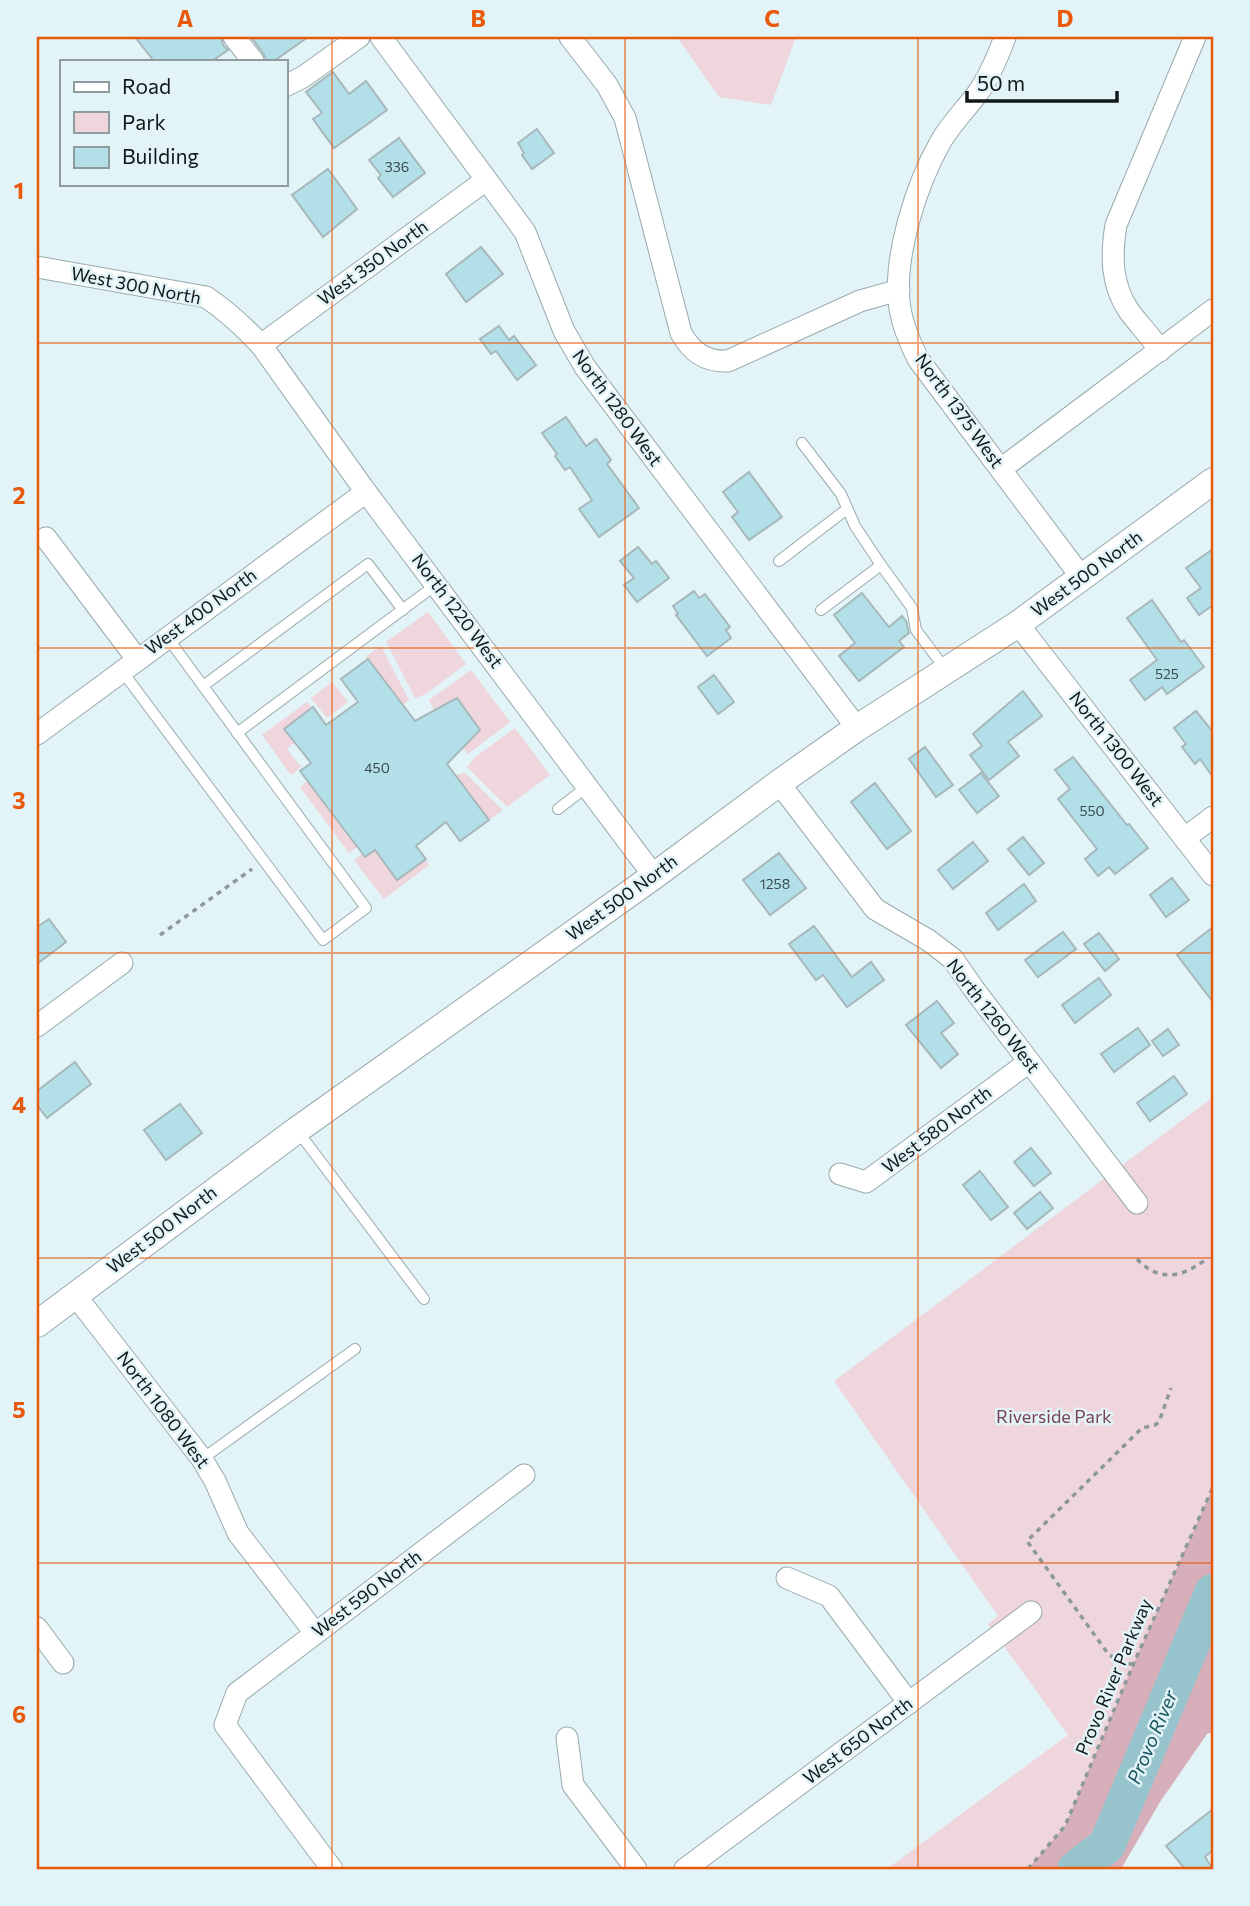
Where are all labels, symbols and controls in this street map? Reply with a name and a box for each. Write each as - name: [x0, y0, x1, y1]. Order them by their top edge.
- text: A: [177, 4, 194, 32]
- text: B: [470, 4, 486, 32]
- text: C: [764, 4, 780, 32]
- text: D: [1057, 4, 1074, 32]
- legend: [60, 60, 287, 186]
- scale bar: [967, 60, 1117, 104]
- text: 50 m: [977, 70, 1025, 95]
- text: Road: [122, 73, 171, 98]
- text: Park: [122, 109, 166, 134]
- text: Building: [122, 143, 199, 168]
- house number: 336: [385, 158, 409, 175]
- text: 1: [14, 176, 24, 204]
- street label: West 350 North: [313, 215, 432, 309]
- street label: West 300 North: [69, 262, 203, 308]
- street label: North 1280 West: [568, 345, 667, 470]
- street label: North 1375 West: [911, 349, 1009, 472]
- text: 2: [12, 481, 26, 509]
- street label: West 500 North: [1027, 525, 1146, 621]
- street label: North 1220 West: [408, 549, 508, 672]
- street label: West 400 North: [140, 563, 260, 659]
- house number: 525: [1155, 665, 1179, 682]
- street label: North 1300 West: [1065, 687, 1168, 810]
- house number: 450: [364, 759, 390, 776]
- text: 3: [12, 786, 26, 814]
- house number: 550: [1079, 802, 1105, 819]
- street label: West 500 North: [562, 849, 681, 945]
- house number: 1258: [760, 875, 790, 892]
- street label: North 1260 West: [942, 954, 1045, 1077]
- street label: West 580 North: [877, 1081, 995, 1177]
- text: 4: [12, 1090, 26, 1118]
- street label: West 500 North: [102, 1181, 221, 1278]
- street label: North 1080 West: [113, 1347, 215, 1472]
- text: 5: [12, 1395, 26, 1423]
- park label: Riverside Park: [996, 1405, 1112, 1427]
- street label: West 590 North: [307, 1545, 425, 1641]
- street label: Provo River Parkway: [1071, 1596, 1157, 1758]
- water label: Provo River: [1122, 1687, 1182, 1787]
- street label: West 650 North: [798, 1692, 916, 1788]
- text: 6: [12, 1700, 26, 1728]

